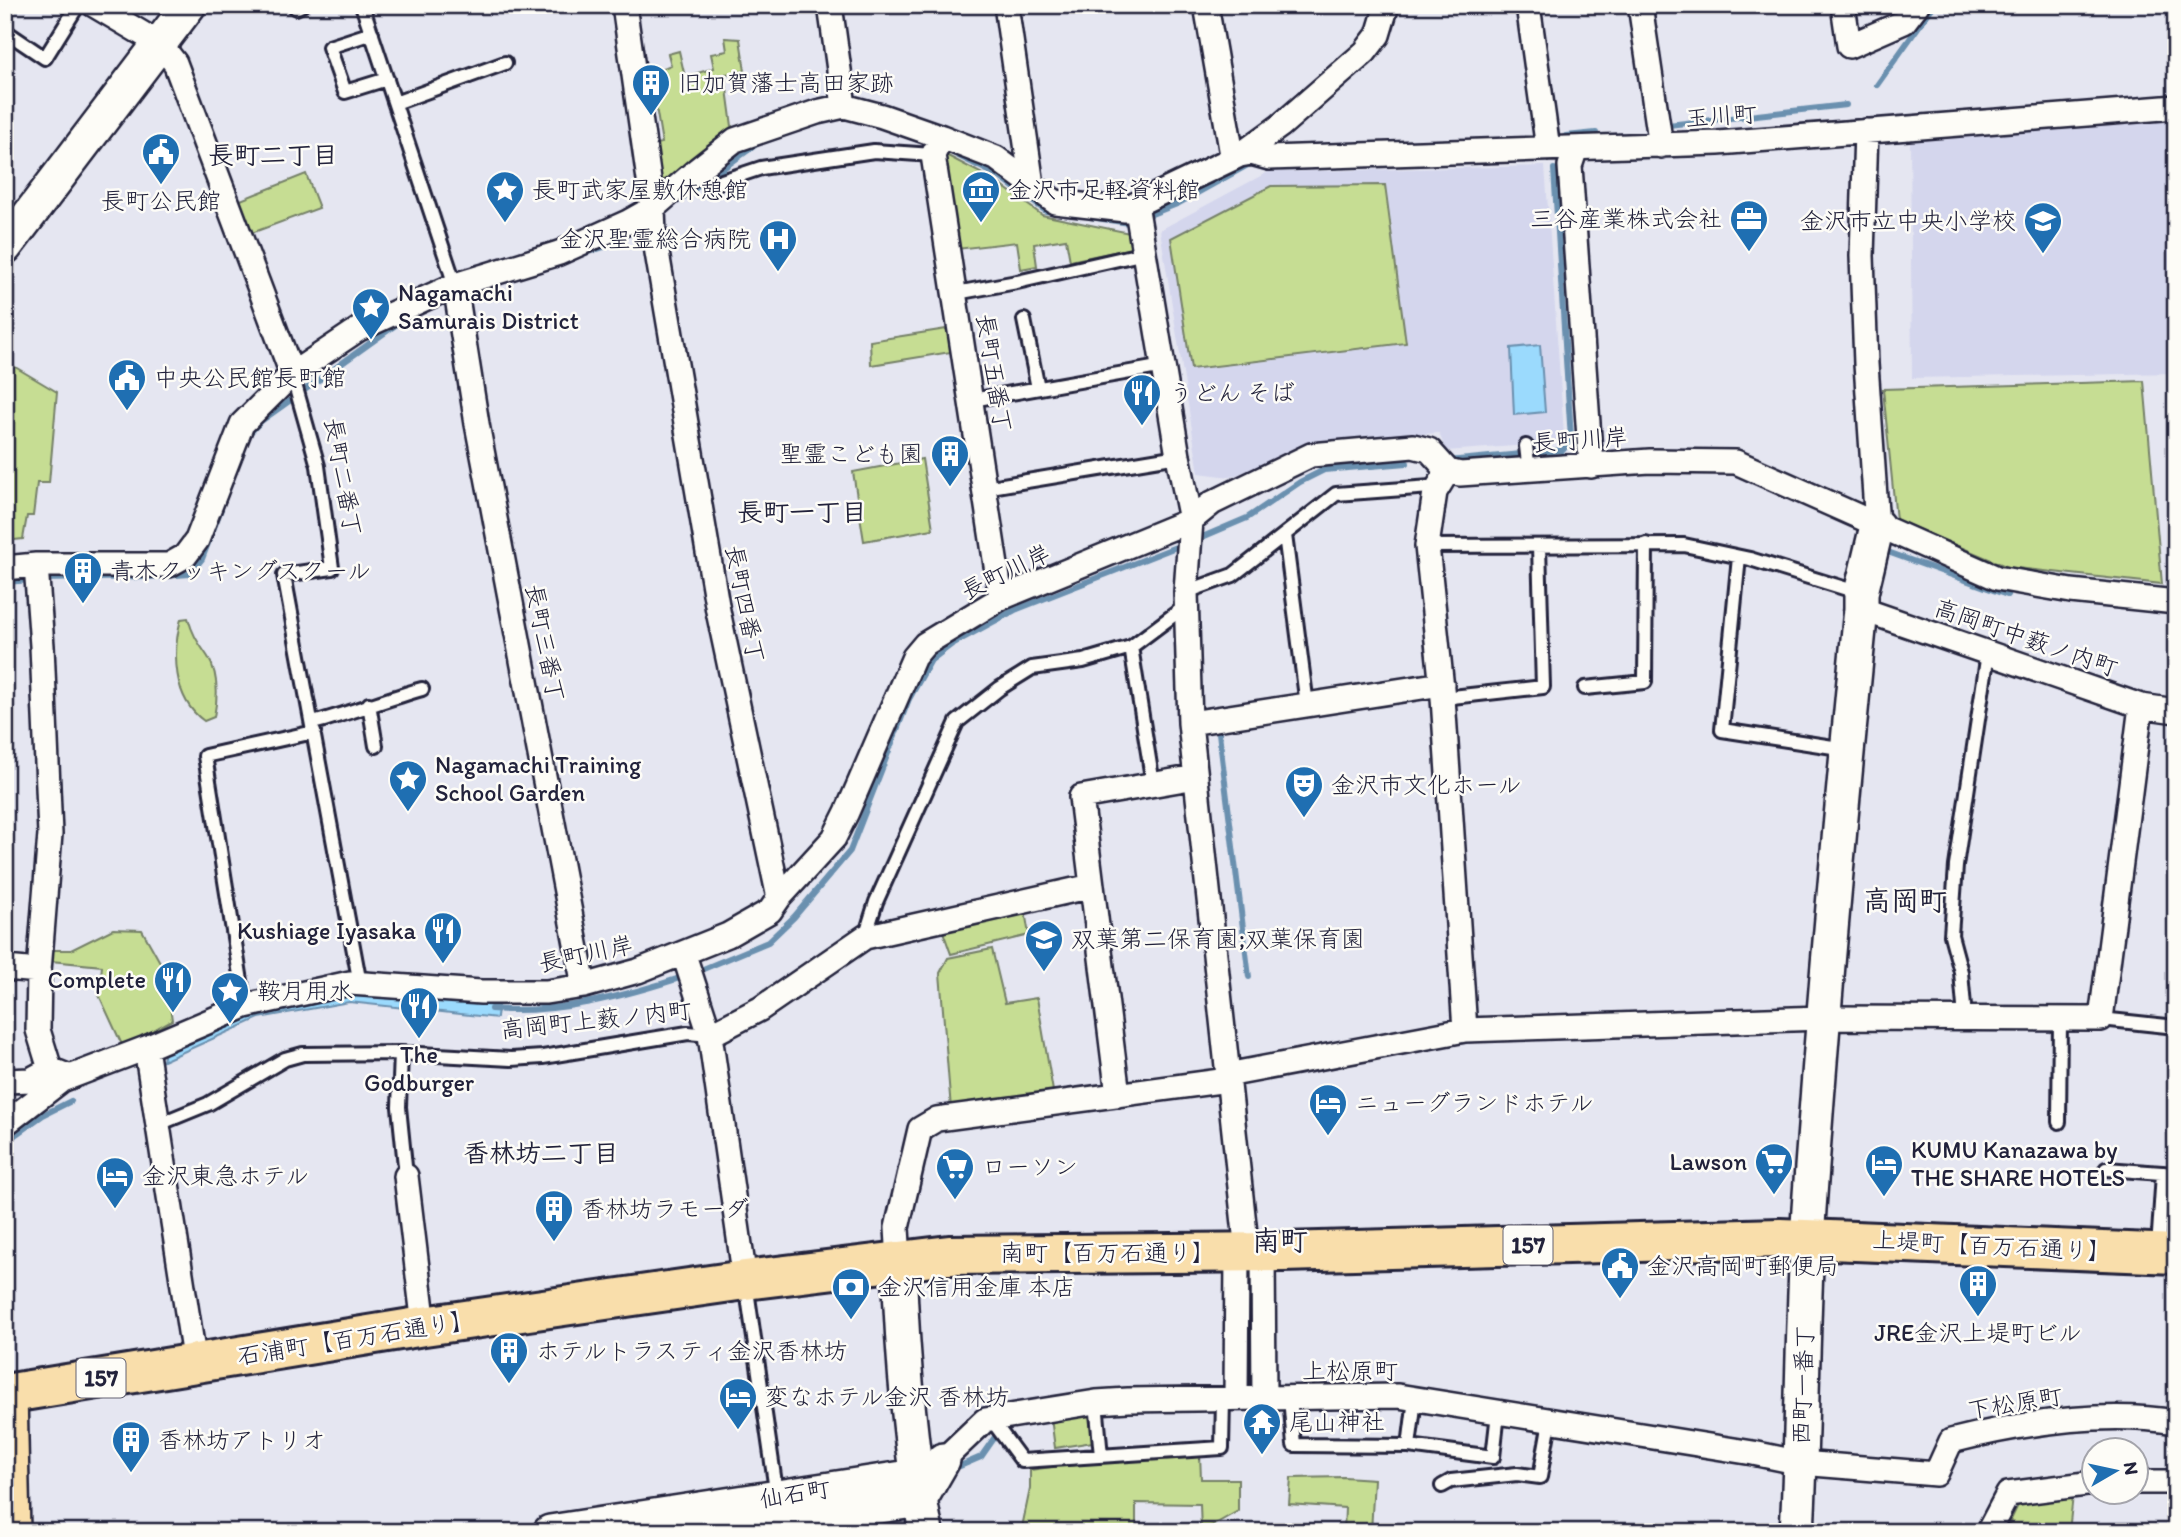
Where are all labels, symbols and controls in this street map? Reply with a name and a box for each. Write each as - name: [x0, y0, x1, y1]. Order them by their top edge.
- building icon: 旧加賀藩士高田家跡: [630, 62, 672, 117]
- place label: 旧加賀藩士高田家跡: [678, 68, 894, 97]
- street label: 玉川町: [1684, 99, 1758, 132]
- public building icon: 長町公民館: [140, 131, 182, 186]
- district label: 長町二丁目: [208, 139, 338, 171]
- place icon: 長町武家屋敷休憩館: [484, 169, 526, 224]
- museum icon: 金沢市足軽資料館: [960, 169, 1002, 224]
- place label: 長町武家屋敷休憩館: [532, 175, 748, 204]
- place label: 金沢市足軽資料館: [1008, 175, 1200, 204]
- place label: 長町公民館: [101, 186, 221, 215]
- office icon: 三谷産業株式会社: [1728, 198, 1770, 253]
- school or university icon: 金沢市立中央小学校: [2022, 200, 2064, 255]
- place label: 三谷産業株式会社: [1530, 204, 1722, 233]
- place label: 金沢市立中央小学校: [1800, 206, 2016, 235]
- hospital icon: 金沢聖霊総合病院: [757, 218, 799, 273]
- place label: 金沢聖霊総合病院: [559, 224, 751, 253]
- place label: Nagamachi Samurais District: [398, 278, 579, 335]
- place icon: Nagamachi Samurais District: [350, 286, 392, 341]
- street label: 長町五番丁: [971, 311, 1018, 434]
- public building icon: 中央公民館長町館: [106, 357, 148, 412]
- place label: 中央公民館長町館: [154, 363, 346, 392]
- restaurant icon: うどん そば: [1121, 372, 1163, 427]
- place label: うどん そば: [1169, 378, 1295, 407]
- street label: 長町二番丁: [319, 415, 368, 539]
- street label: 長町川岸: [1531, 422, 1629, 457]
- building icon: 聖霊こども園: [929, 433, 971, 488]
- place label: 聖霊こども園: [779, 439, 923, 468]
- district label: 長町一丁目: [737, 496, 867, 528]
- street label: 長町川岸: [956, 537, 1055, 606]
- street label: 長町四番丁: [720, 542, 771, 666]
- building icon: 青木クッキングスクール: [62, 550, 104, 605]
- place label: 青木クッキングスクール: [110, 556, 371, 585]
- street label: 長町三番丁: [520, 581, 571, 705]
- street label: 高岡町中薮ノ内町: [1931, 593, 2122, 682]
- place label: Nagamachi Training School Garden: [435, 750, 642, 807]
- place icon: Nagamachi Training School Garden: [387, 758, 429, 813]
- theatre icon: 金沢市文化ホール: [1283, 764, 1325, 819]
- place label: 金沢市文化ホール: [1331, 770, 1522, 799]
- district label: 高岡町: [1863, 883, 1947, 917]
- restaurant icon: Kushiage Iyasaka: [422, 910, 464, 965]
- place label: Kushiage Iyasaka: [237, 916, 416, 945]
- school or university icon: 双葉第二保育園;双葉保育園: [1023, 918, 1065, 973]
- place label: 双葉第二保育園;双葉保育園: [1071, 924, 1365, 953]
- street label: 長町川岸: [536, 929, 636, 978]
- restaurant icon: Complete: [152, 959, 194, 1014]
- place label: Complete: [47, 965, 146, 994]
- place icon: 鞍月用水: [209, 970, 251, 1025]
- place label: 鞍月用水: [257, 976, 353, 1005]
- restaurant icon: The Godburger: [398, 985, 440, 1040]
- street label: 高岡町上薮ノ内町: [499, 995, 693, 1044]
- place label: The Godburger: [364, 1040, 474, 1097]
- hotel icon: ニューグランドホテル: [1307, 1082, 1349, 1137]
- place label: ニューグランドホテル: [1355, 1088, 1594, 1117]
- place label: KUMU Kanazawa by THE SHARE HOTELS: [1911, 1135, 2125, 1192]
- district label: 香林坊二丁目: [463, 1137, 619, 1169]
- supermarket icon: Lawson: [1753, 1141, 1795, 1196]
- hotel icon: KUMU Kanazawa by THE SHARE HOTELS: [1863, 1143, 1905, 1198]
- supermarket icon: ローソン: [934, 1146, 976, 1201]
- place label: Lawson: [1670, 1147, 1747, 1176]
- place label: ローソン: [982, 1152, 1078, 1181]
- hotel icon: 金沢東急ホテル: [94, 1155, 136, 1210]
- place label: 金沢東急ホテル: [142, 1161, 309, 1190]
- building icon: 香林坊ラモーダ: [533, 1188, 575, 1243]
- place label: 香林坊ラモーダ: [581, 1194, 749, 1223]
- district label: 南町: [1252, 1223, 1308, 1257]
- street label: 上堤町【百万石通り】: [1871, 1225, 2113, 1266]
- road number: 157: [1504, 1226, 1552, 1264]
- street label: 南町【百万石通り】: [1000, 1238, 1216, 1267]
- public building icon: 金沢高岡町郵便局: [1599, 1245, 1641, 1300]
- place label: 金沢高岡町郵便局: [1647, 1251, 1839, 1280]
- building icon: JRE金沢上堤町ビル: [1957, 1263, 1999, 1318]
- bank icon: 金沢信用金庫 本店: [830, 1266, 872, 1321]
- place label: 金沢信用金庫 本店: [878, 1272, 1075, 1301]
- street label: 石浦町【百万石通り】: [235, 1304, 477, 1371]
- place label: JRE金沢上堤町ビル: [1874, 1318, 2082, 1347]
- street label: 西町一番丁: [1786, 1325, 1819, 1445]
- building icon: ホテルトラスティ金沢香林坊: [488, 1330, 530, 1385]
- place label: ホテルトラスティ金沢香林坊: [536, 1336, 848, 1365]
- street label: 上松原町: [1302, 1356, 1398, 1385]
- road number: 157: [76, 1358, 126, 1398]
- hotel icon: 変なホテル金沢 香林坊: [717, 1376, 759, 1431]
- street label: 下松原町: [1965, 1381, 2065, 1424]
- place label: 変なホテル金沢 香林坊: [765, 1382, 1009, 1411]
- temple icon: 尾山神社: [1241, 1401, 1283, 1456]
- place label: 尾山神社: [1289, 1407, 1385, 1436]
- building icon: 香林坊アトリオ: [110, 1419, 152, 1474]
- place label: 香林坊アトリオ: [158, 1425, 326, 1454]
- north arrow: [2080, 1436, 2150, 1506]
- text: N: [2119, 1460, 2144, 1477]
- street label: 仙石町: [757, 1474, 833, 1513]

